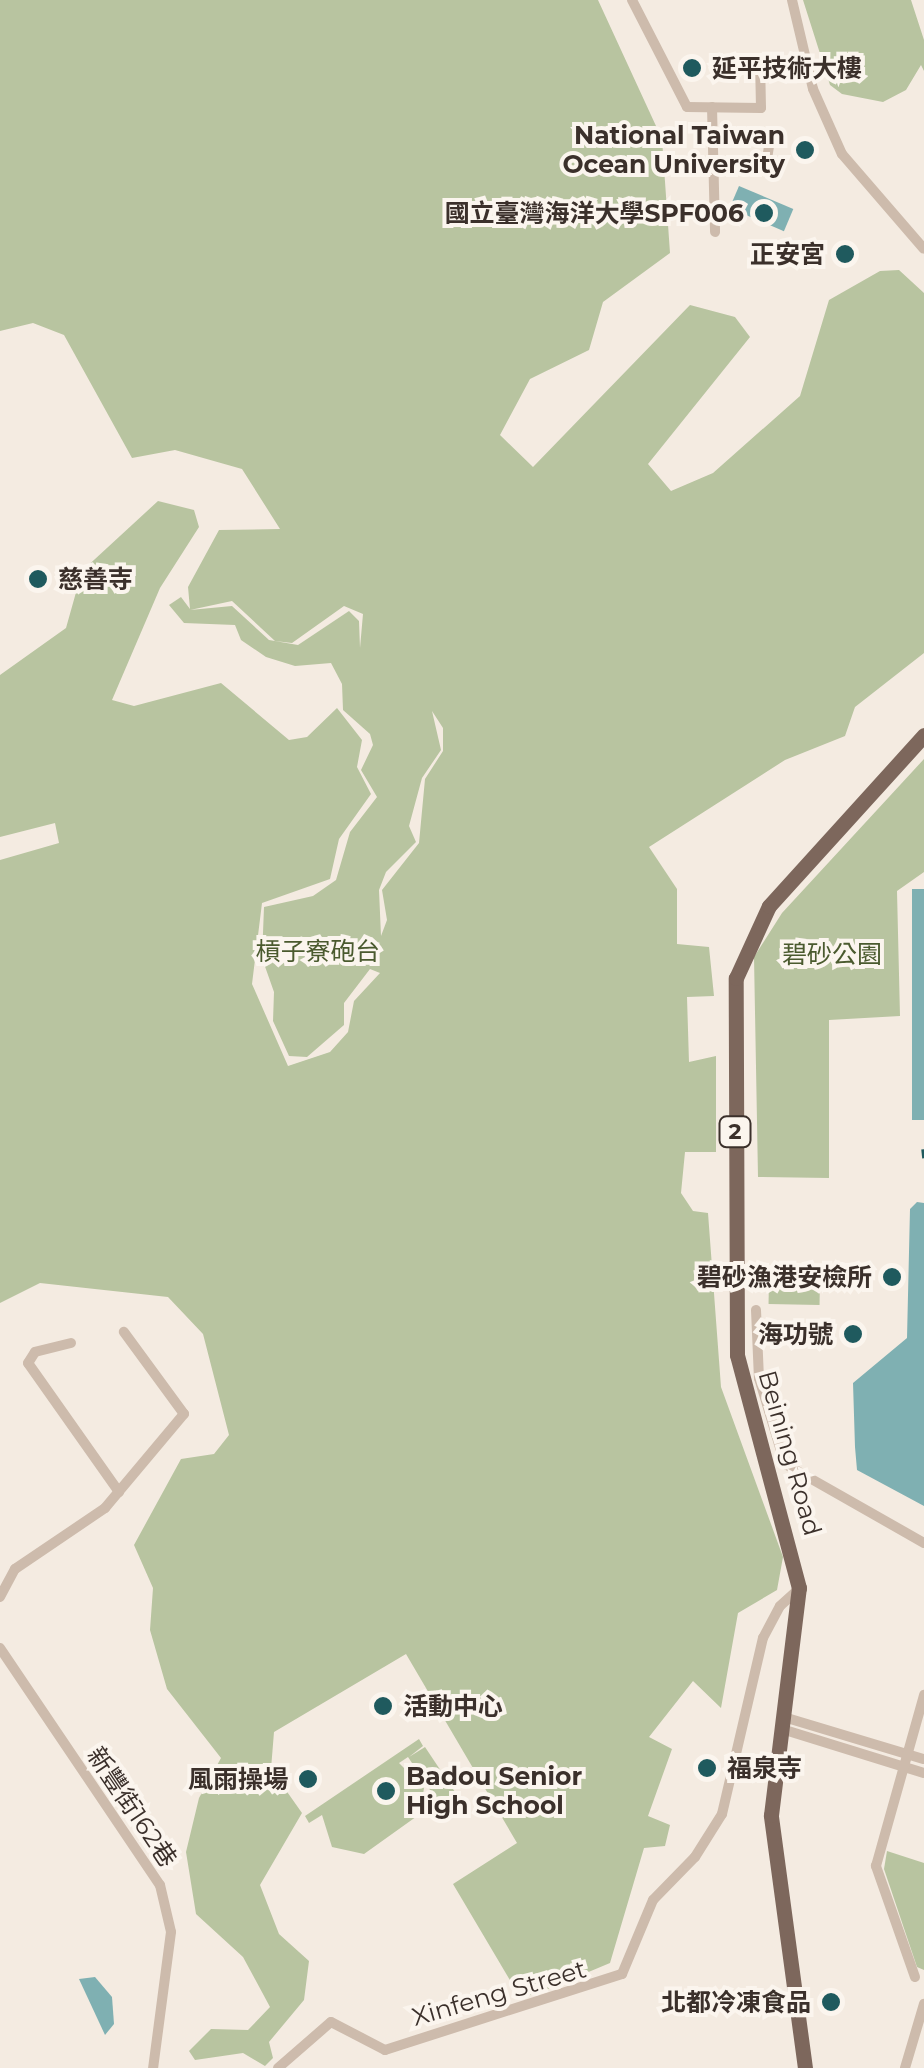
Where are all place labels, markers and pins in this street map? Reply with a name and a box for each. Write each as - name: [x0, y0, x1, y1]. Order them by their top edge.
- place label: 延平技術大樓: [712, 53, 862, 83]
- marker: 延平技術大樓: [681, 57, 703, 79]
- place label: National Taiwan Ocean University: [562, 121, 785, 180]
- marker: National Taiwan Ocean University: [794, 139, 816, 161]
- place label: 國立臺灣海洋大學SPF006: [444, 198, 744, 228]
- marker: 國立臺灣海洋大學SPF006: [753, 202, 775, 224]
- place label: 正安宮: [750, 239, 825, 269]
- marker: 正安宮: [834, 243, 856, 265]
- place label: 慈善寺: [58, 564, 133, 594]
- marker: 慈善寺: [27, 568, 49, 590]
- place label: 碧砂漁港安檢所: [697, 1262, 872, 1292]
- marker: 碧砂漁港安檢所: [881, 1266, 903, 1288]
- place label: 海功號: [758, 1319, 833, 1349]
- marker: 海功號: [842, 1323, 864, 1345]
- place label: 活動中心: [403, 1691, 503, 1721]
- marker: 活動中心: [372, 1695, 394, 1717]
- place label: 福泉寺: [727, 1753, 802, 1783]
- marker: 福泉寺: [696, 1757, 718, 1779]
- place label: Badou Senior High School: [406, 1762, 582, 1821]
- place label: 風雨操場: [188, 1764, 288, 1794]
- marker: 風雨操場: [297, 1768, 319, 1790]
- marker: Badou Senior High School: [375, 1780, 397, 1802]
- place label: 北都冷凍食品: [661, 1987, 811, 2017]
- marker: 北都冷凍食品: [820, 1991, 842, 2013]

